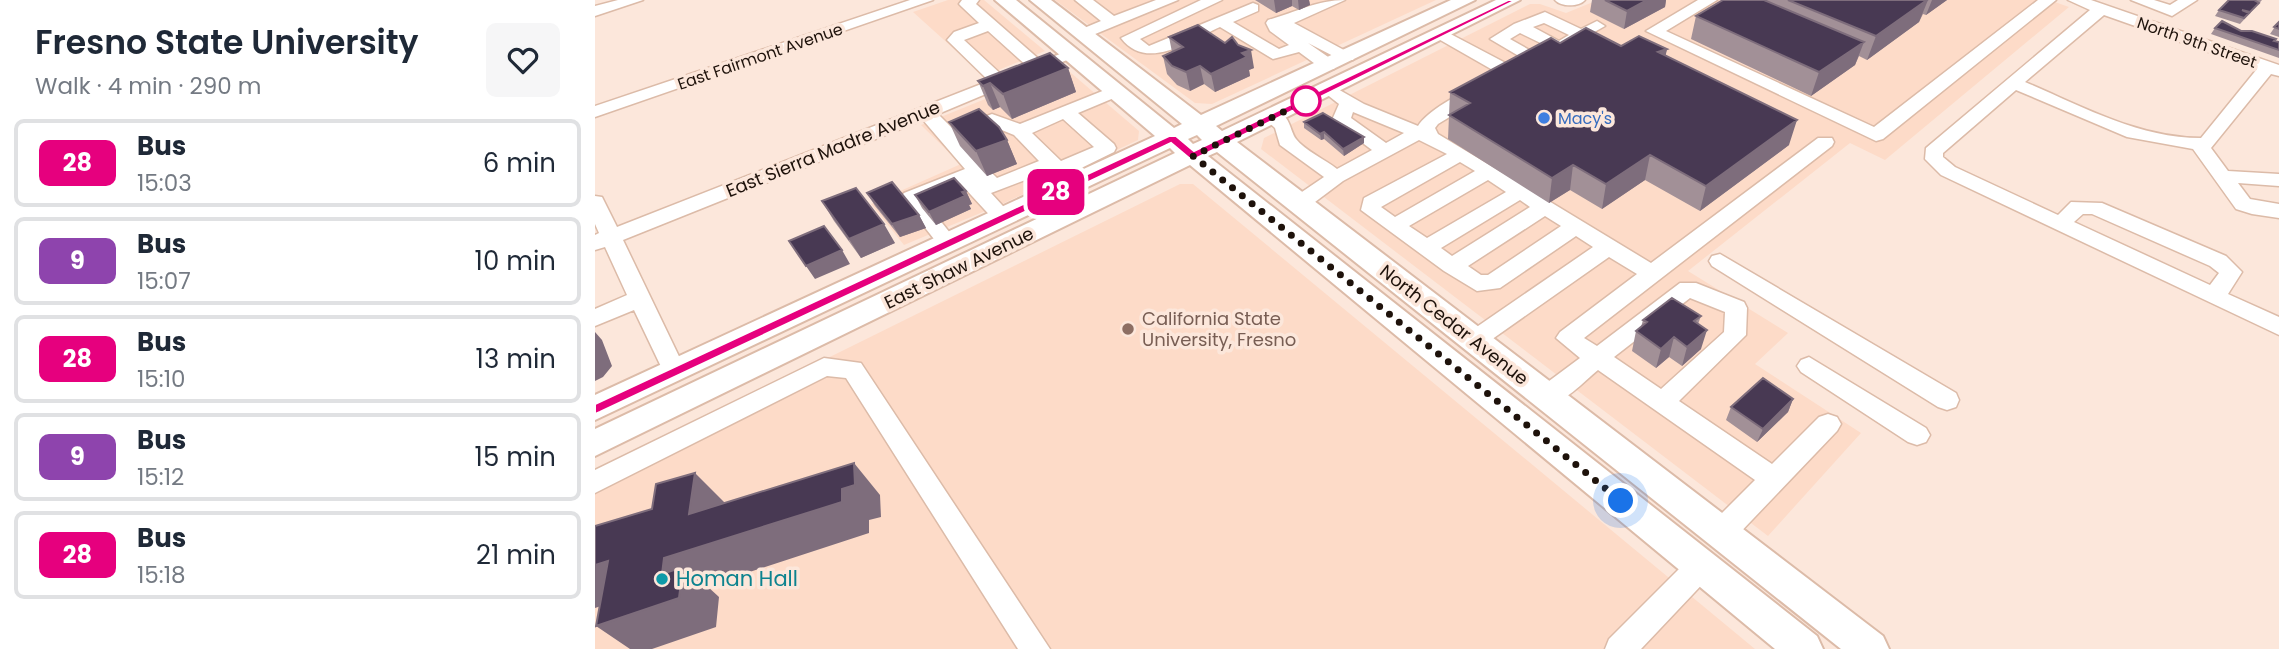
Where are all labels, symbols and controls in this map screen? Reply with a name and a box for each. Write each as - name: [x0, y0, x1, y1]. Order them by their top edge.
- street label: North 9th Street: [2134, 11, 2260, 74]
- street label: East Fairmont Avenue: [674, 17, 846, 96]
- text: Fresno State University: [35, 19, 419, 66]
- button: heart: [486, 23, 560, 97]
- text: Walk · 4 min · 290 m: [35, 70, 261, 102]
- unlabelled marker: [1291, 86, 1321, 116]
- street label: East Sierra Madre Avenue: [722, 94, 944, 203]
- place label: Macy's: [1558, 107, 1612, 130]
- marker: Macy's: [1536, 110, 1552, 126]
- text: Bus: [137, 128, 186, 164]
- text: 6 min: [483, 145, 556, 181]
- text: 28: [63, 146, 92, 179]
- text: 15:03: [137, 167, 192, 199]
- line badge: 28: [1025, 169, 1087, 215]
- text: 28: [1041, 175, 1071, 208]
- street label: East Shaw Avenue: [880, 220, 1038, 315]
- text: Bus: [137, 226, 186, 262]
- text: 10 min: [475, 243, 556, 279]
- text: 9: [70, 244, 85, 277]
- street label: North Cedar Avenue: [1375, 259, 1534, 391]
- text: 15:07: [137, 265, 191, 297]
- place label: California State University, Fresno: [1142, 306, 1296, 352]
- marker: California State University, Fresno: [1120, 321, 1136, 337]
- text: Bus: [137, 324, 186, 360]
- text: 13 min: [476, 341, 556, 377]
- text: 28: [63, 342, 92, 375]
- text: 15:10: [137, 363, 186, 395]
- text: Bus: [137, 422, 186, 458]
- text: 15 min: [475, 439, 556, 475]
- text: 9: [70, 440, 85, 473]
- text: 15:12: [137, 461, 184, 493]
- your location: [1603, 483, 1638, 518]
- text: Bus: [137, 520, 186, 556]
- text: 21 min: [476, 537, 556, 573]
- text: 28: [63, 538, 92, 571]
- text: 15:18: [137, 559, 186, 591]
- place label: Homan Hall: [676, 564, 798, 593]
- marker: Homan Hall: [654, 571, 670, 587]

